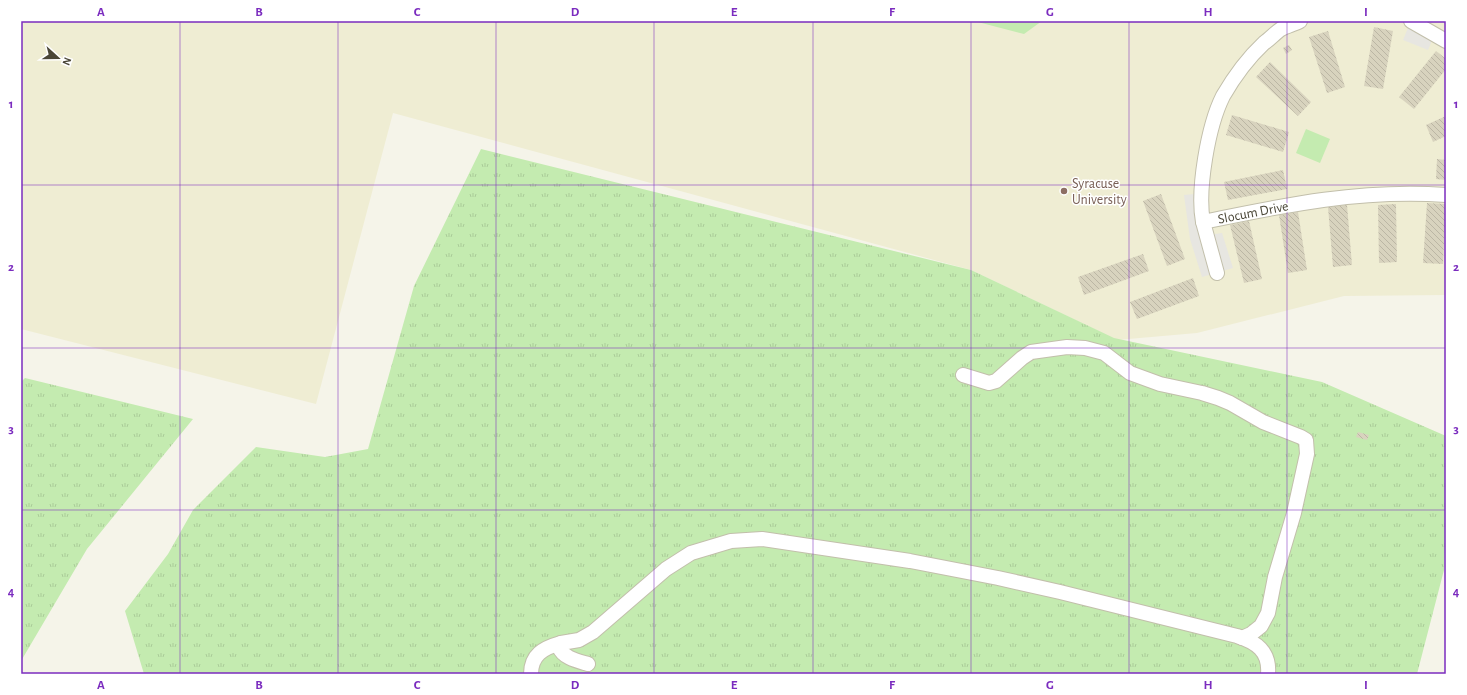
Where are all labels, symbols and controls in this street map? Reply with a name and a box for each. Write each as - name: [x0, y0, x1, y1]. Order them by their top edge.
- text: A: [97, 6, 105, 19]
- text: B: [255, 6, 263, 19]
- text: C: [414, 6, 421, 19]
- text: D: [571, 6, 580, 19]
- text: E: [731, 6, 738, 19]
- text: F: [889, 6, 896, 19]
- text: G: [1046, 6, 1054, 19]
- text: H: [1203, 6, 1213, 19]
- text: I: [1364, 6, 1368, 19]
- north arrow: [38, 38, 78, 78]
- text: N: [60, 56, 73, 67]
- text: 1: [9, 98, 13, 111]
- text: 1: [1454, 98, 1458, 111]
- place label: Syracuse University: [1072, 177, 1127, 207]
- marker: Syracuse University: [1059, 186, 1069, 196]
- street label: Slocum Drive: [1217, 199, 1290, 227]
- text: 2: [8, 261, 14, 274]
- text: 2: [1453, 261, 1459, 274]
- text: 3: [8, 423, 14, 436]
- text: 3: [1453, 423, 1459, 436]
- text: 4: [8, 586, 15, 599]
- text: 4: [1453, 586, 1460, 599]
- text: A: [97, 679, 105, 692]
- text: B: [255, 679, 263, 692]
- text: C: [414, 679, 421, 692]
- text: D: [571, 679, 580, 692]
- text: E: [731, 679, 738, 692]
- text: F: [889, 679, 896, 692]
- text: G: [1046, 679, 1054, 692]
- text: H: [1203, 679, 1213, 692]
- text: I: [1364, 679, 1368, 692]

